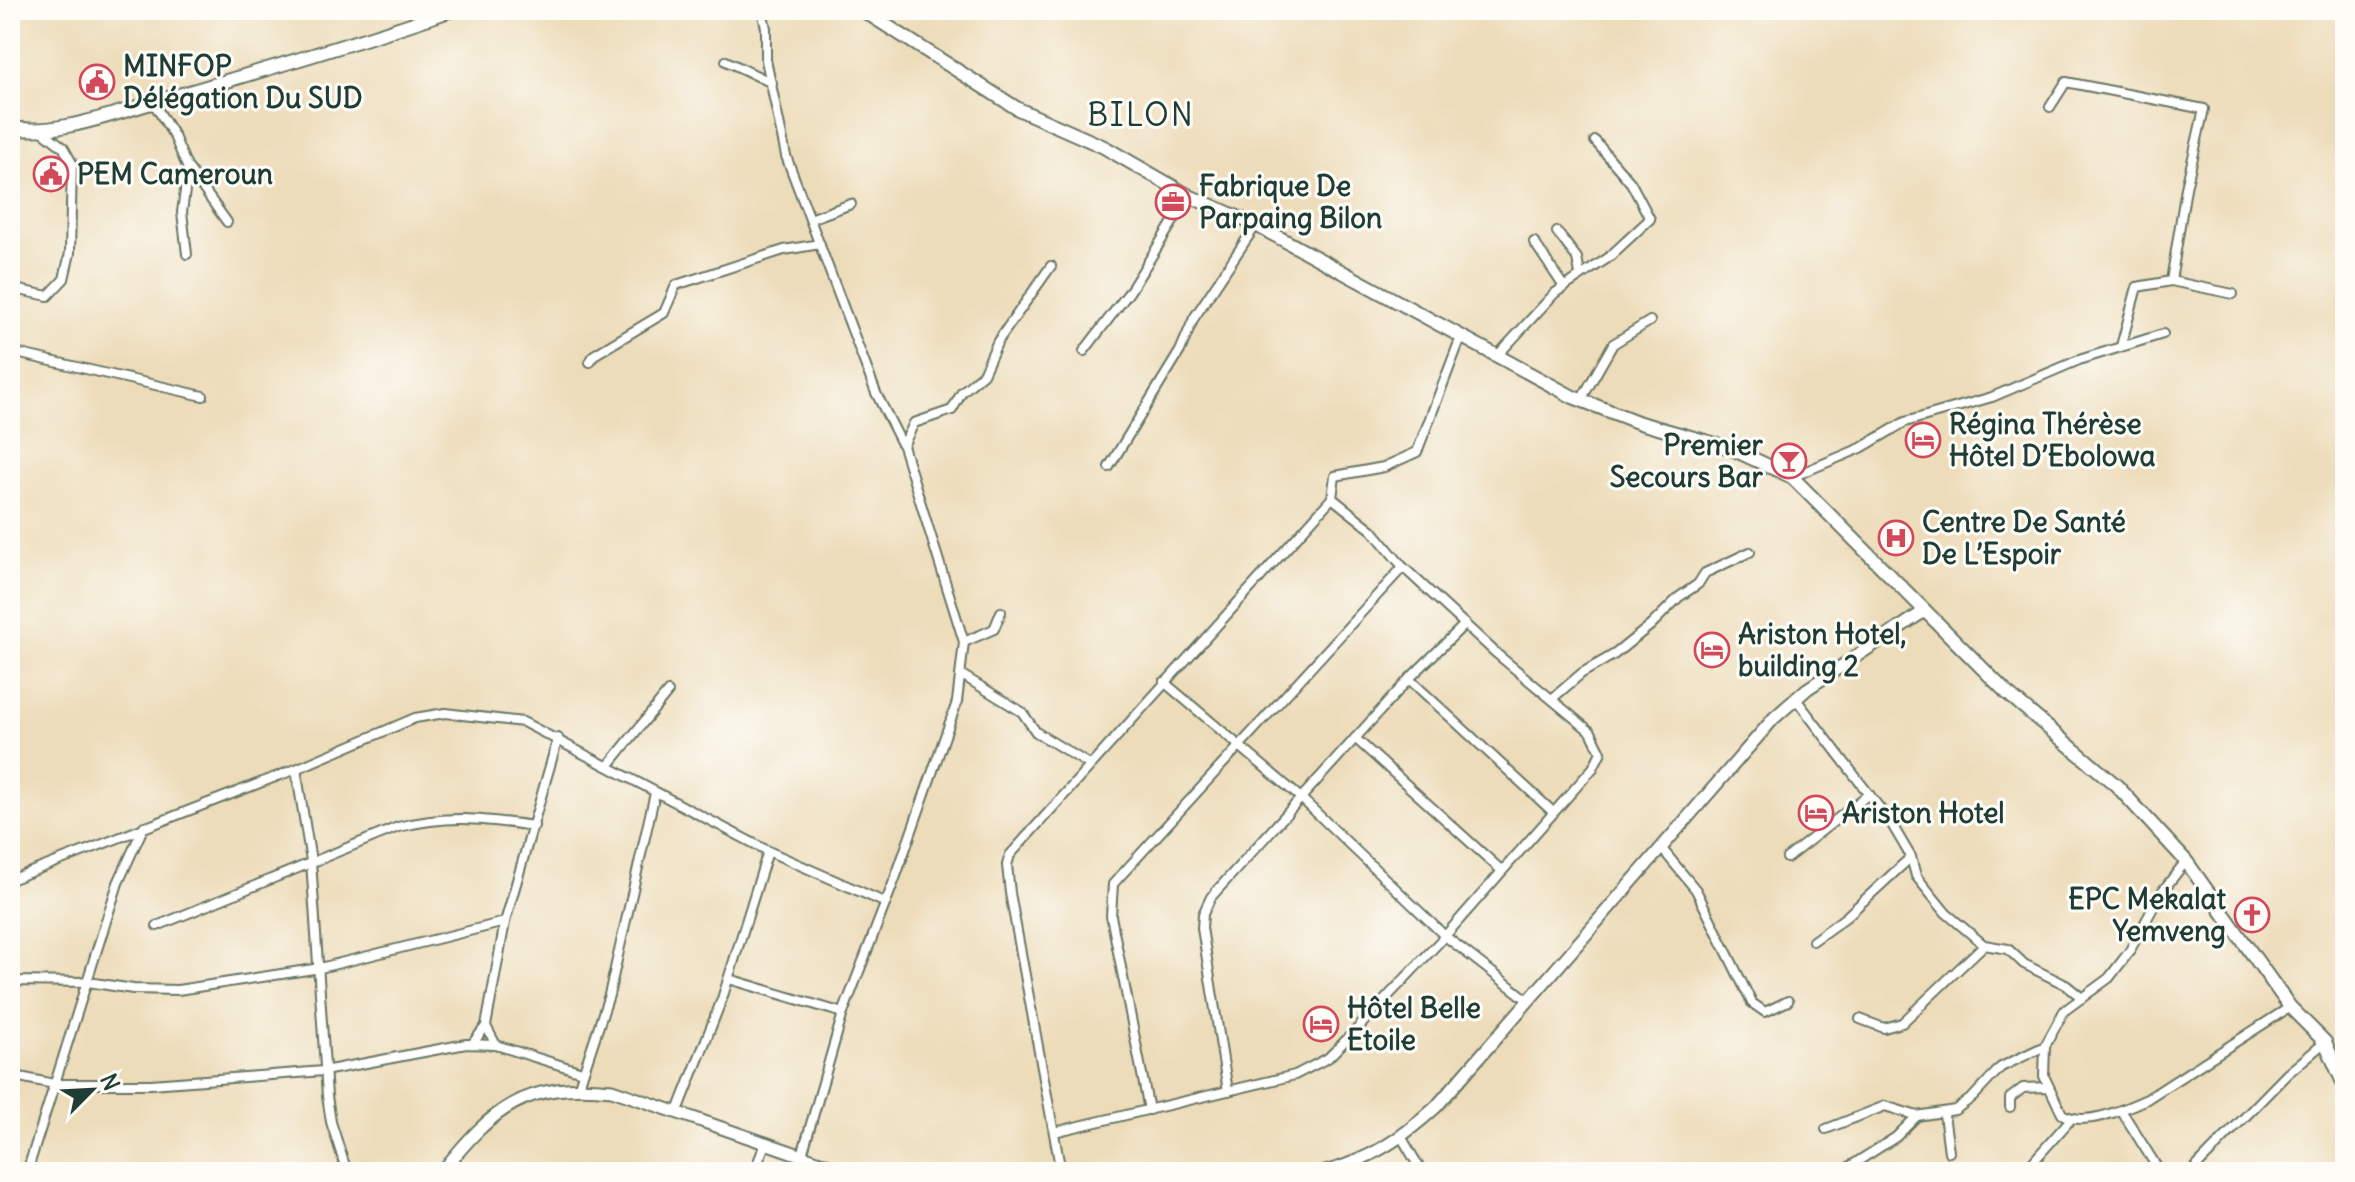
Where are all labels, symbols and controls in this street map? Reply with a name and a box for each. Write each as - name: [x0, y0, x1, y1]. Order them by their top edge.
- place label: MINFOP Délégation Du SUD: [123, 48, 363, 116]
- public building icon: MINFOP Délégation Du SUD: [78, 63, 116, 101]
- district label: BILON: [1087, 94, 1195, 135]
- public building icon: PEM Cameroun: [32, 155, 70, 193]
- place label: PEM Cameroun: [77, 156, 273, 192]
- place label: Fabrique De Parpaing Bilon: [1199, 168, 1382, 236]
- office icon: Fabrique De Parpaing Bilon: [1154, 183, 1192, 221]
- place label: Régina Thérèse Hôtel D’Ebolowa: [1949, 406, 2155, 474]
- hotel icon: Régina Thérèse Hôtel D’Ebolowa: [1904, 421, 1942, 459]
- place label: Premier Secours Bar: [1610, 427, 1764, 495]
- bar icon: Premier Secours Bar: [1770, 442, 1808, 480]
- place label: Centre De Santé De L’Espoir: [1922, 504, 2126, 572]
- hospital icon: Centre De Santé De L’Espoir: [1877, 519, 1915, 557]
- place label: Ariston Hotel, building 2: [1738, 616, 1906, 684]
- hotel icon: Ariston Hotel, building 2: [1693, 631, 1731, 669]
- hotel icon: Ariston Hotel: [1797, 794, 1835, 832]
- place label: Ariston Hotel: [1842, 795, 2005, 831]
- place label: EPC Mekalat Yemveng: [2068, 881, 2227, 949]
- church icon: EPC Mekalat Yemveng: [2233, 896, 2271, 934]
- place label: Hôtel Belle Etoile: [1347, 990, 1481, 1058]
- hotel icon: Hôtel Belle Etoile: [1302, 1005, 1340, 1043]
- north arrow: [52, 1050, 132, 1130]
- text: N: [94, 1069, 126, 1095]

